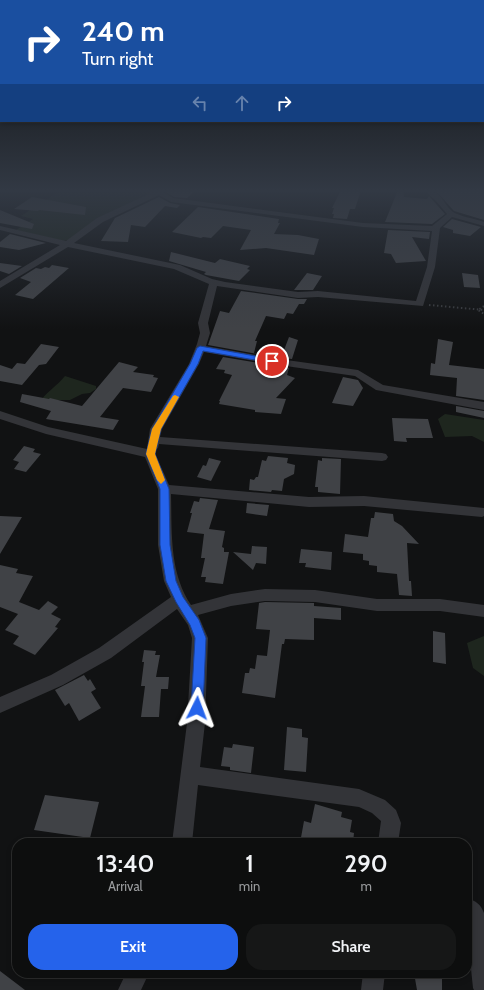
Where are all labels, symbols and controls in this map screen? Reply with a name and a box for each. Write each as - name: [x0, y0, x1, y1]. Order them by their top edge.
- text: 240 m: [82, 14, 165, 48]
- icon: right: [16, 16, 68, 68]
- text: Turn right: [82, 48, 153, 70]
- icon: left: [189, 92, 211, 114]
- icon: ahead: [231, 92, 253, 114]
- icon: right: [273, 92, 295, 114]
- pin: [255, 344, 289, 378]
- icon: arrive: [261, 350, 283, 372]
- position arrow: [176, 687, 218, 729]
- text: 13:40: [96, 849, 154, 878]
- text: 1: [245, 849, 254, 878]
- text: 290: [345, 849, 388, 878]
- text: Arrival: [108, 878, 143, 894]
- text: min: [239, 878, 260, 894]
- text: m: [360, 878, 372, 894]
- button: Exit: [28, 924, 238, 970]
- button: Share: [246, 924, 456, 970]

